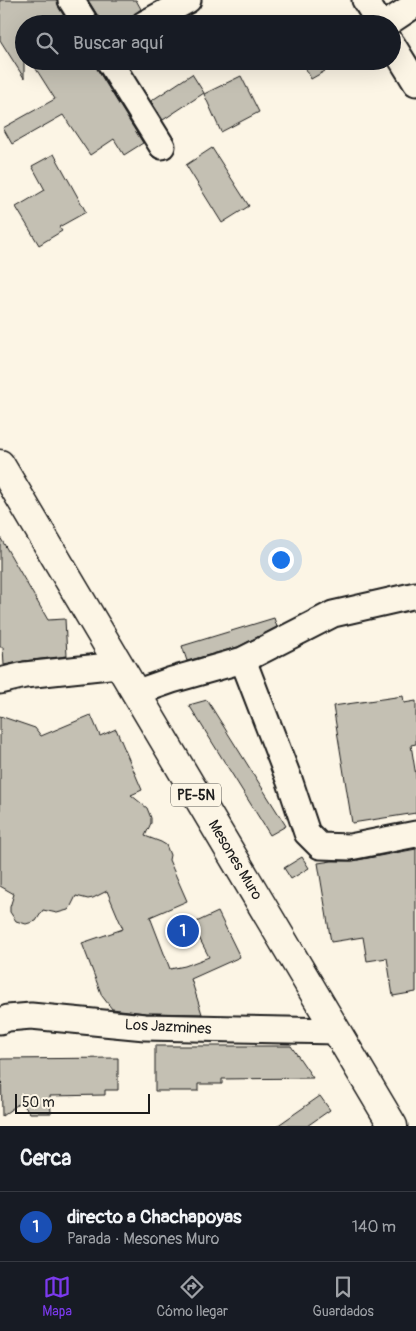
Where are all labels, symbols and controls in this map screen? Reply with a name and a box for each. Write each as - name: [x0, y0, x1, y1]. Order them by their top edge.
- search box: [15, 15, 401, 70]
- icon: search: [33, 29, 61, 57]
- text: Buscar aquí: [73, 31, 164, 55]
- your location: [268, 547, 294, 573]
- road number: PE-5N: [171, 784, 221, 806]
- street label: Mesones Muro: [204, 816, 266, 904]
- pin: 1: [167, 912, 199, 950]
- street label: Los Jazmines: [124, 1015, 212, 1039]
- scale bar: [15, 1091, 150, 1114]
- text: 50 m: [22, 1094, 55, 1111]
- text: Cerca: [20, 1145, 71, 1172]
- text: directo a Chachapoyas: [67, 1205, 242, 1229]
- text: 1: [33, 1217, 39, 1237]
- text: 140 m: [352, 1217, 396, 1237]
- text: Parada · Mesones Muro: [67, 1229, 219, 1249]
- tab: Mapa: [42, 1273, 72, 1320]
- tab: Cómo llegar: [157, 1273, 228, 1320]
- tab: Guardados: [312, 1273, 374, 1320]

